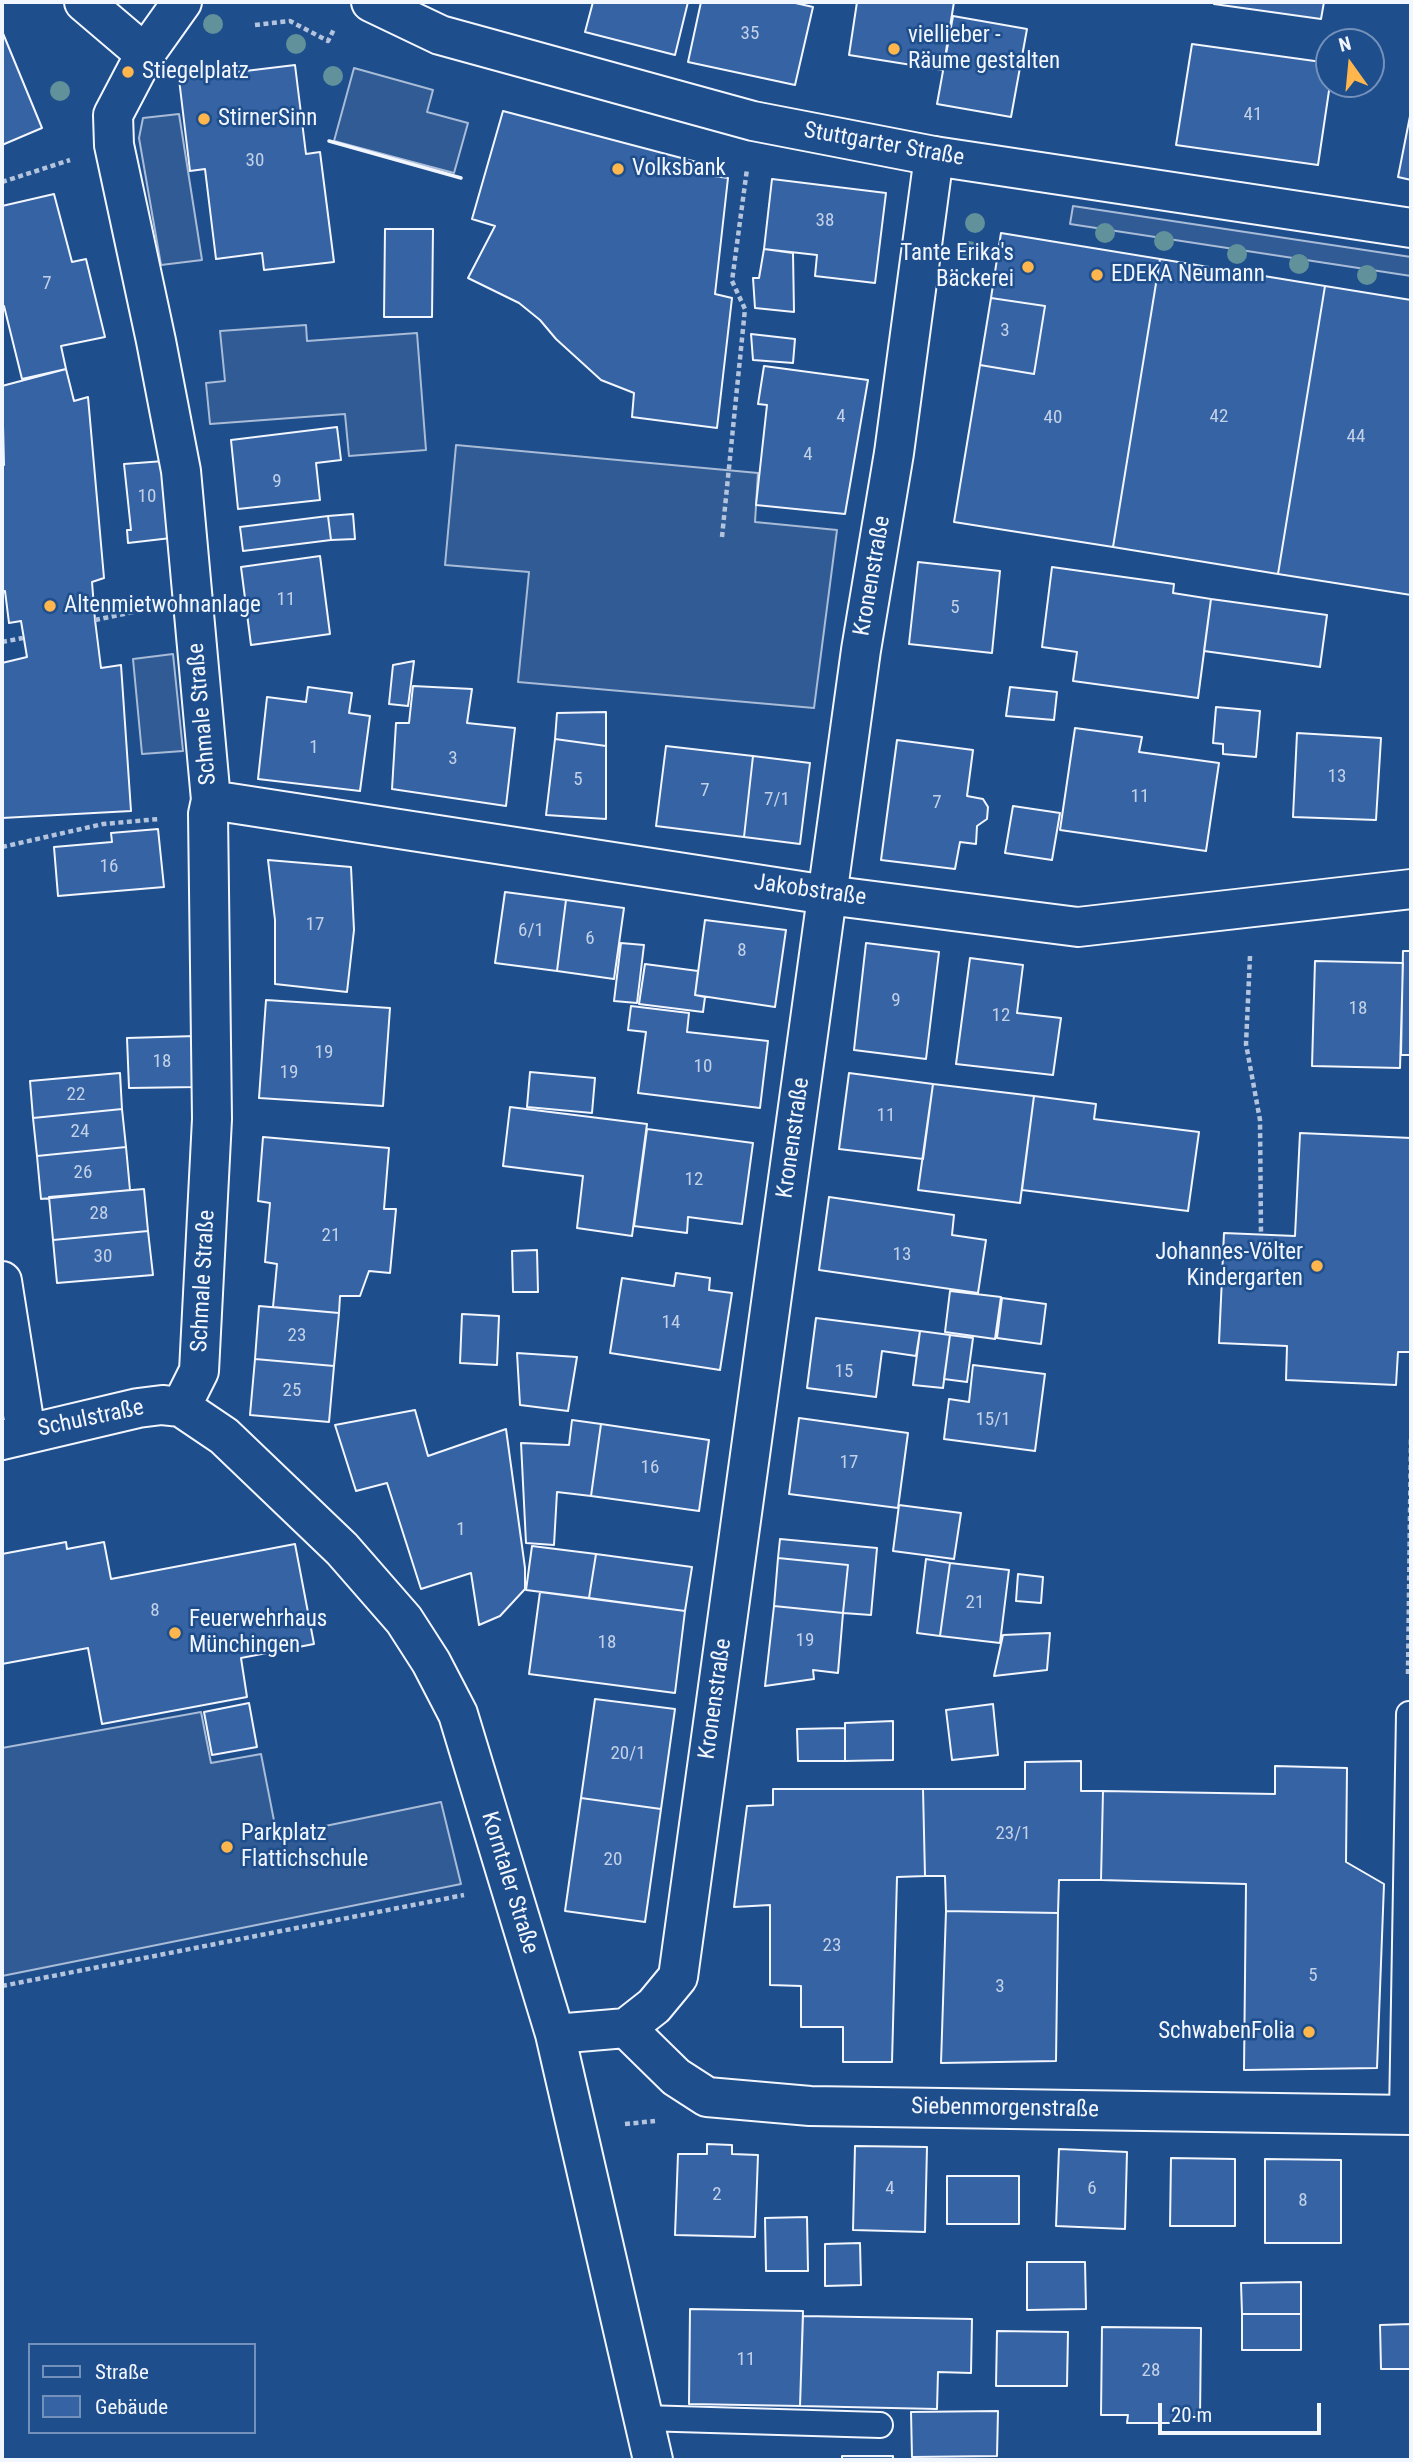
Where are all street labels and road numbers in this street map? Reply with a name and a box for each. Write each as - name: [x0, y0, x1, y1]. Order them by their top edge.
- street label: Stuttgarter Straße: [802, 117, 966, 173]
- street label: Kronenstraße: [849, 514, 897, 638]
- street label: Schmale Straße: [183, 642, 223, 786]
- street label: Jakobstraße: [752, 869, 868, 913]
- street label: Kronenstraße: [772, 1076, 816, 1200]
- street label: Schmale Straße: [186, 1209, 222, 1353]
- street label: Schulstraße: [35, 1394, 147, 1444]
- street label: Kronenstraße: [694, 1637, 738, 1761]
- street label: Korntaler Straße: [474, 1809, 544, 1957]
- street label: Siebenmorgenstraße: [911, 2094, 1099, 2124]

